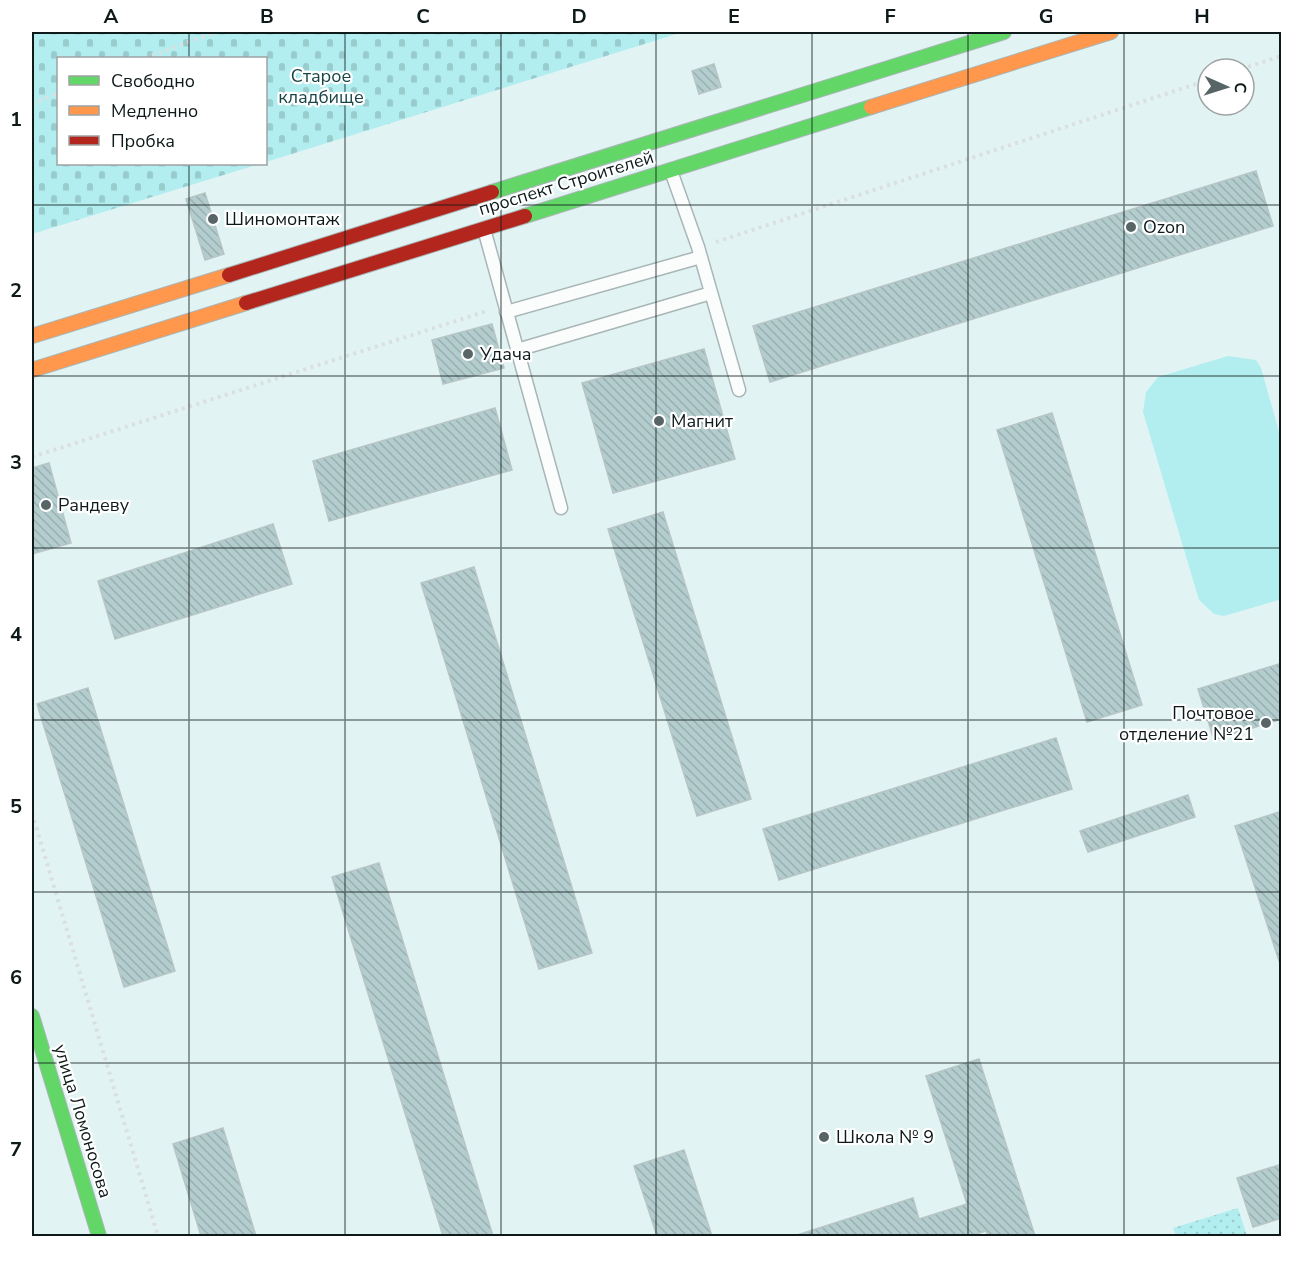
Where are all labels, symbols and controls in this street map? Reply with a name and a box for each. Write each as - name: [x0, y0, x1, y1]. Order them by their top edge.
- text: A: [104, 3, 119, 30]
- text: B: [260, 3, 274, 30]
- text: C: [416, 3, 430, 30]
- text: D: [571, 3, 587, 30]
- text: E: [728, 3, 740, 30]
- text: F: [884, 3, 896, 30]
- text: G: [1039, 3, 1053, 30]
- text: H: [1194, 3, 1210, 30]
- legend: [57, 57, 267, 165]
- north arrow: [1196, 57, 1256, 117]
- park label: Старое кладбище: [278, 64, 364, 109]
- text: Свободно: [111, 69, 195, 93]
- text: С: [1229, 82, 1251, 94]
- text: Медленно: [111, 99, 198, 123]
- text: 1: [10, 106, 22, 133]
- text: Пробка: [111, 129, 175, 153]
- street label: проспект Строителей: [475, 145, 657, 221]
- place label: Шиномонтаж: [225, 207, 341, 231]
- marker: Шиномонтаж: [206, 212, 220, 226]
- place label: Ozon: [1143, 215, 1185, 239]
- marker: Ozon: [1124, 220, 1138, 234]
- text: 2: [10, 277, 22, 304]
- place label: Удача: [479, 342, 532, 366]
- marker: Удача: [461, 347, 475, 361]
- place label: Магнит: [671, 409, 733, 433]
- marker: Магнит: [652, 414, 666, 428]
- text: 3: [10, 449, 22, 476]
- place label: Рандеву: [58, 493, 130, 517]
- marker: Рандеву: [39, 498, 53, 512]
- text: 4: [10, 621, 22, 648]
- place label: Почтовое отделение №21: [1119, 701, 1254, 746]
- marker: Почтовое отделение №21: [1259, 716, 1273, 730]
- text: 5: [10, 793, 22, 820]
- text: 6: [10, 964, 22, 991]
- street label: улица Ломоносова: [48, 1041, 118, 1201]
- place label: Школа № 9: [836, 1125, 934, 1149]
- marker: Школа № 9: [817, 1130, 831, 1144]
- text: 7: [10, 1136, 22, 1163]

